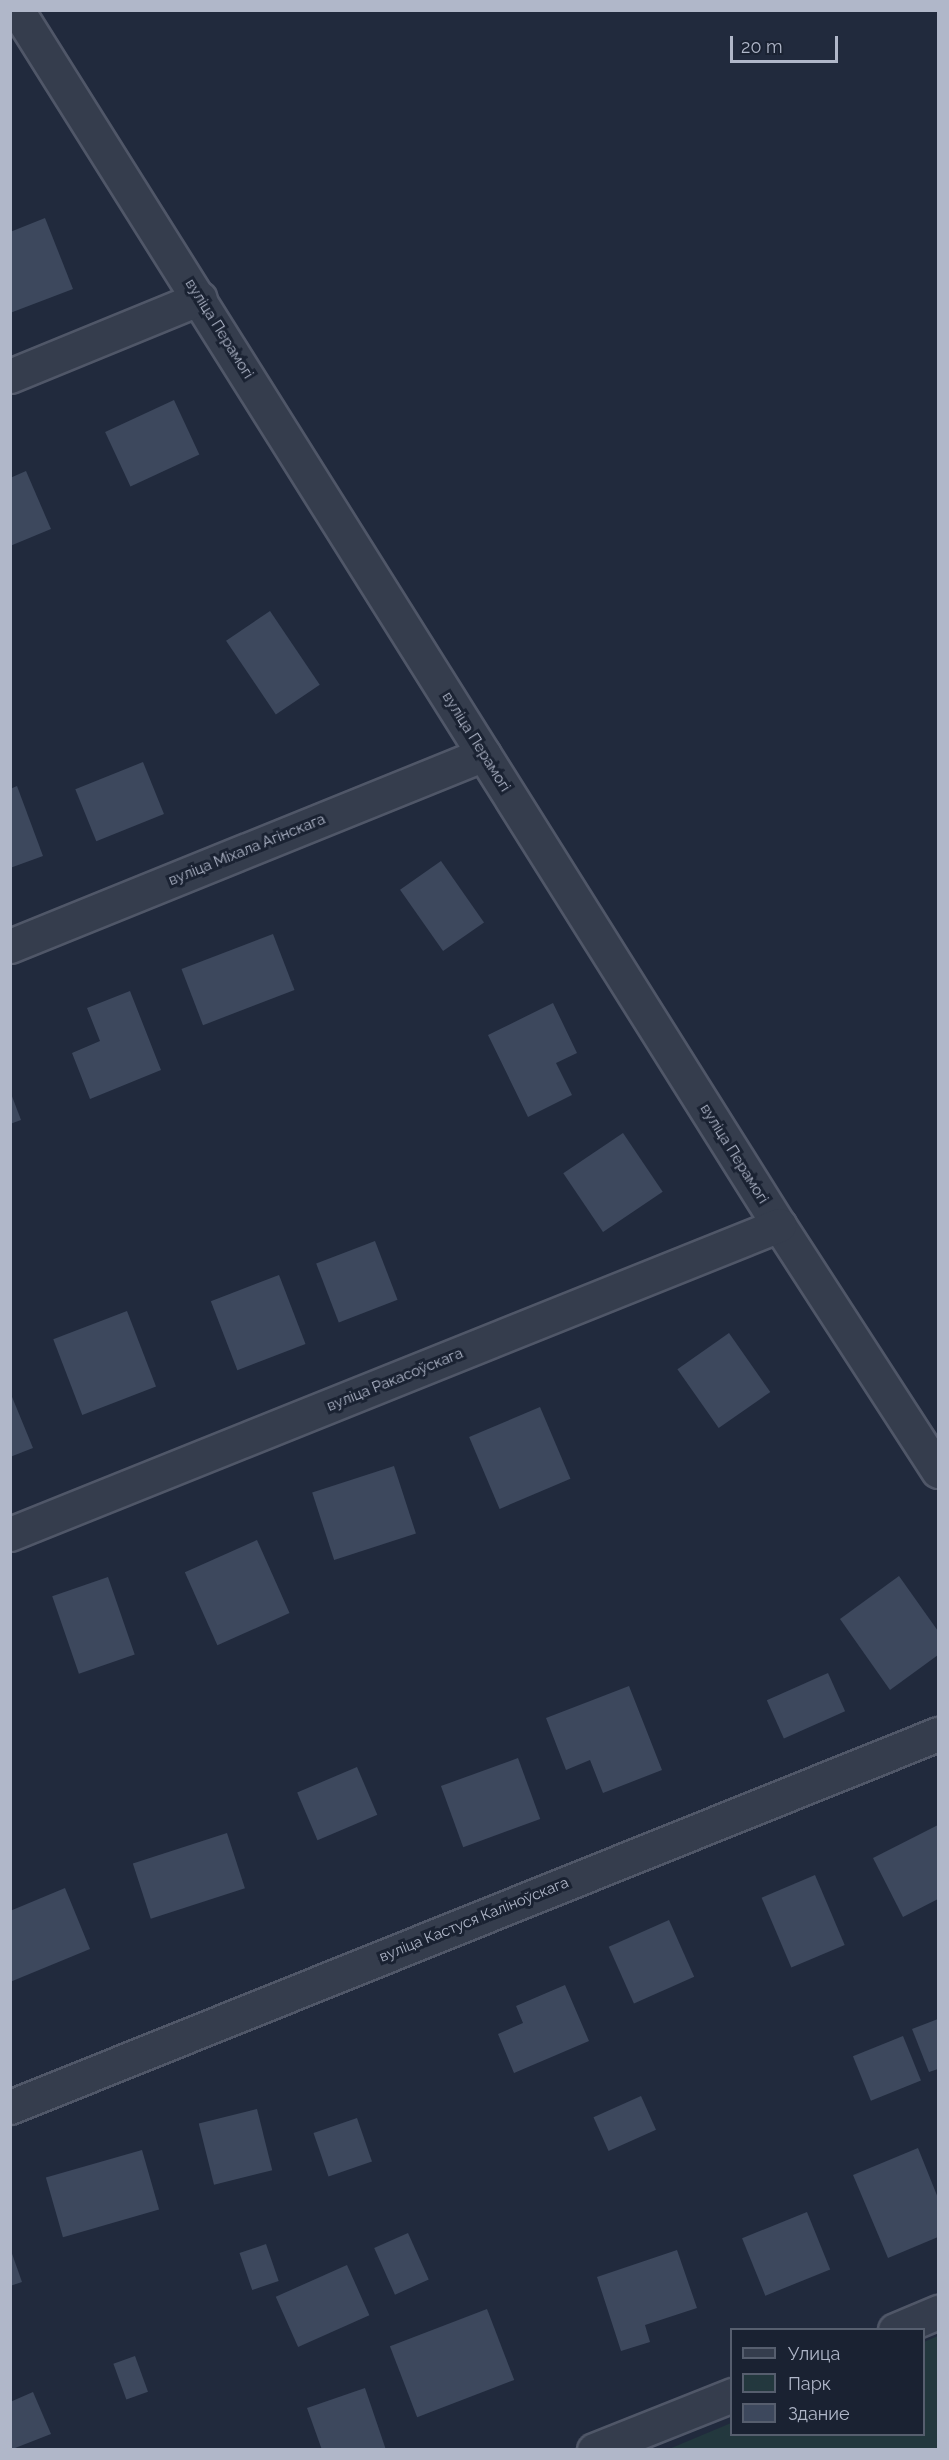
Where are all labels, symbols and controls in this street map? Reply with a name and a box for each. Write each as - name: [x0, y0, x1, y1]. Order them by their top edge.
- scale bar: [733, 24, 841, 62]
- text: 20 m: [741, 36, 783, 57]
- street label: вуліца Перамогі: [181, 276, 257, 382]
- street label: вуліца Перамогі: [438, 689, 514, 795]
- street label: вуліца Міхала Агінскага: [166, 810, 328, 890]
- street label: вуліца Перамогі: [696, 1101, 772, 1207]
- street label: вуліца Ракасоўскага: [324, 1344, 466, 1416]
- street label: вуліца Кастуся Каліноўскага: [377, 1874, 571, 1966]
- legend: [730, 2328, 925, 2436]
- text: Улица: [788, 2343, 840, 2364]
- text: Парк: [788, 2373, 831, 2394]
- text: Здание: [788, 2403, 850, 2424]

